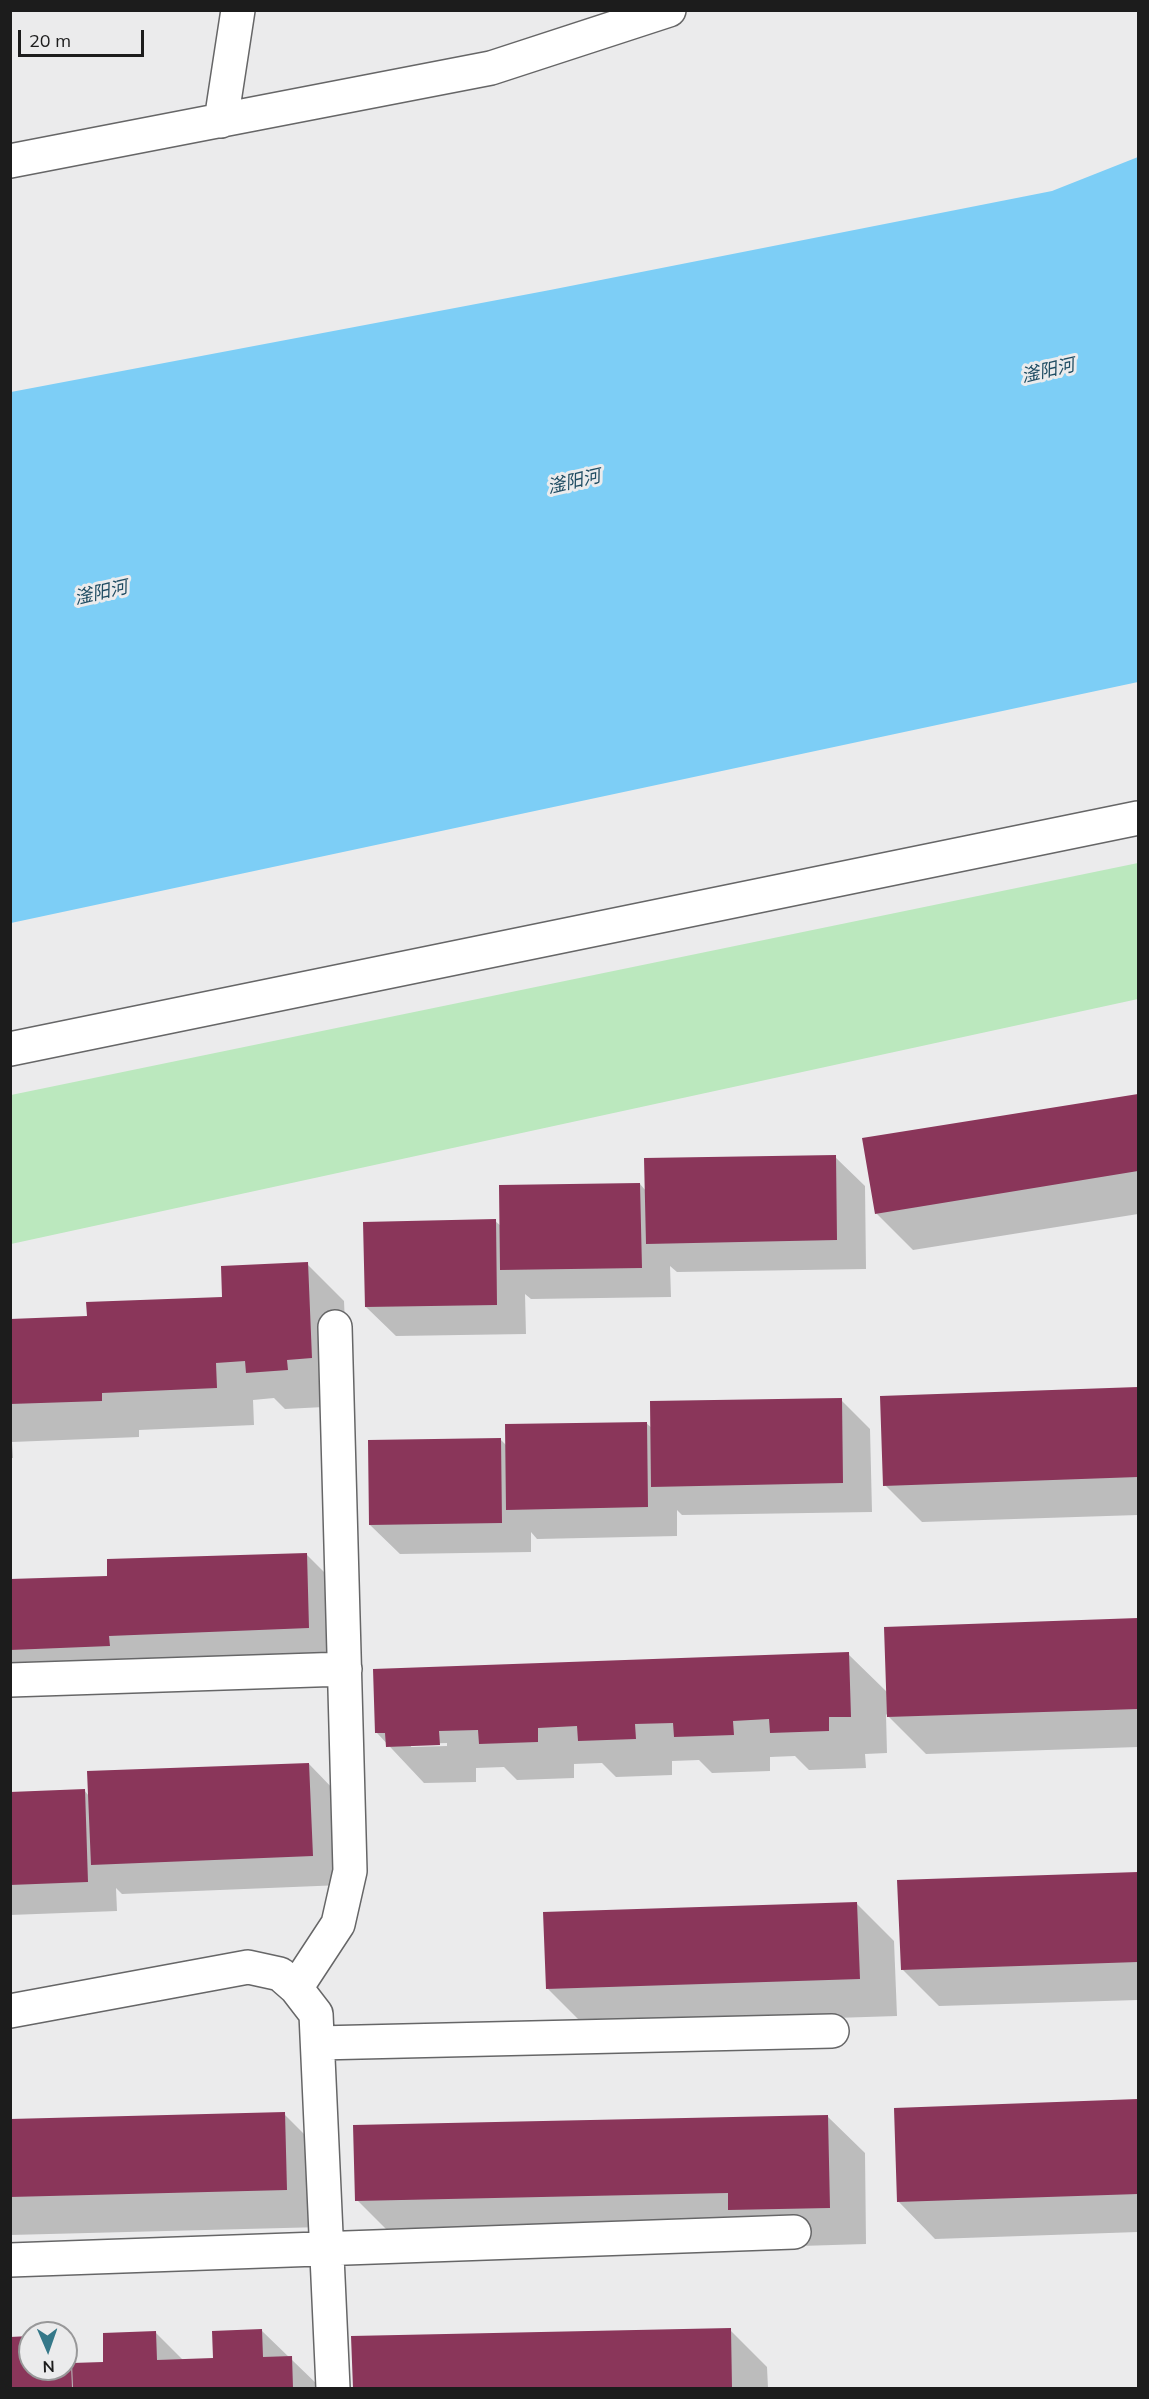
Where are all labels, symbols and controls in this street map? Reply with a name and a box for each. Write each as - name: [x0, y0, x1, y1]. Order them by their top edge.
- scale bar: [21, 18, 147, 56]
- text: 20 m: [29, 29, 71, 52]
- water label: 滏阳河: [1019, 354, 1077, 388]
- water label: 滏阳河: [545, 465, 603, 499]
- water label: 滏阳河: [72, 576, 130, 610]
- north arrow: [18, 2321, 78, 2381]
- text: N: [42, 2357, 55, 2377]

